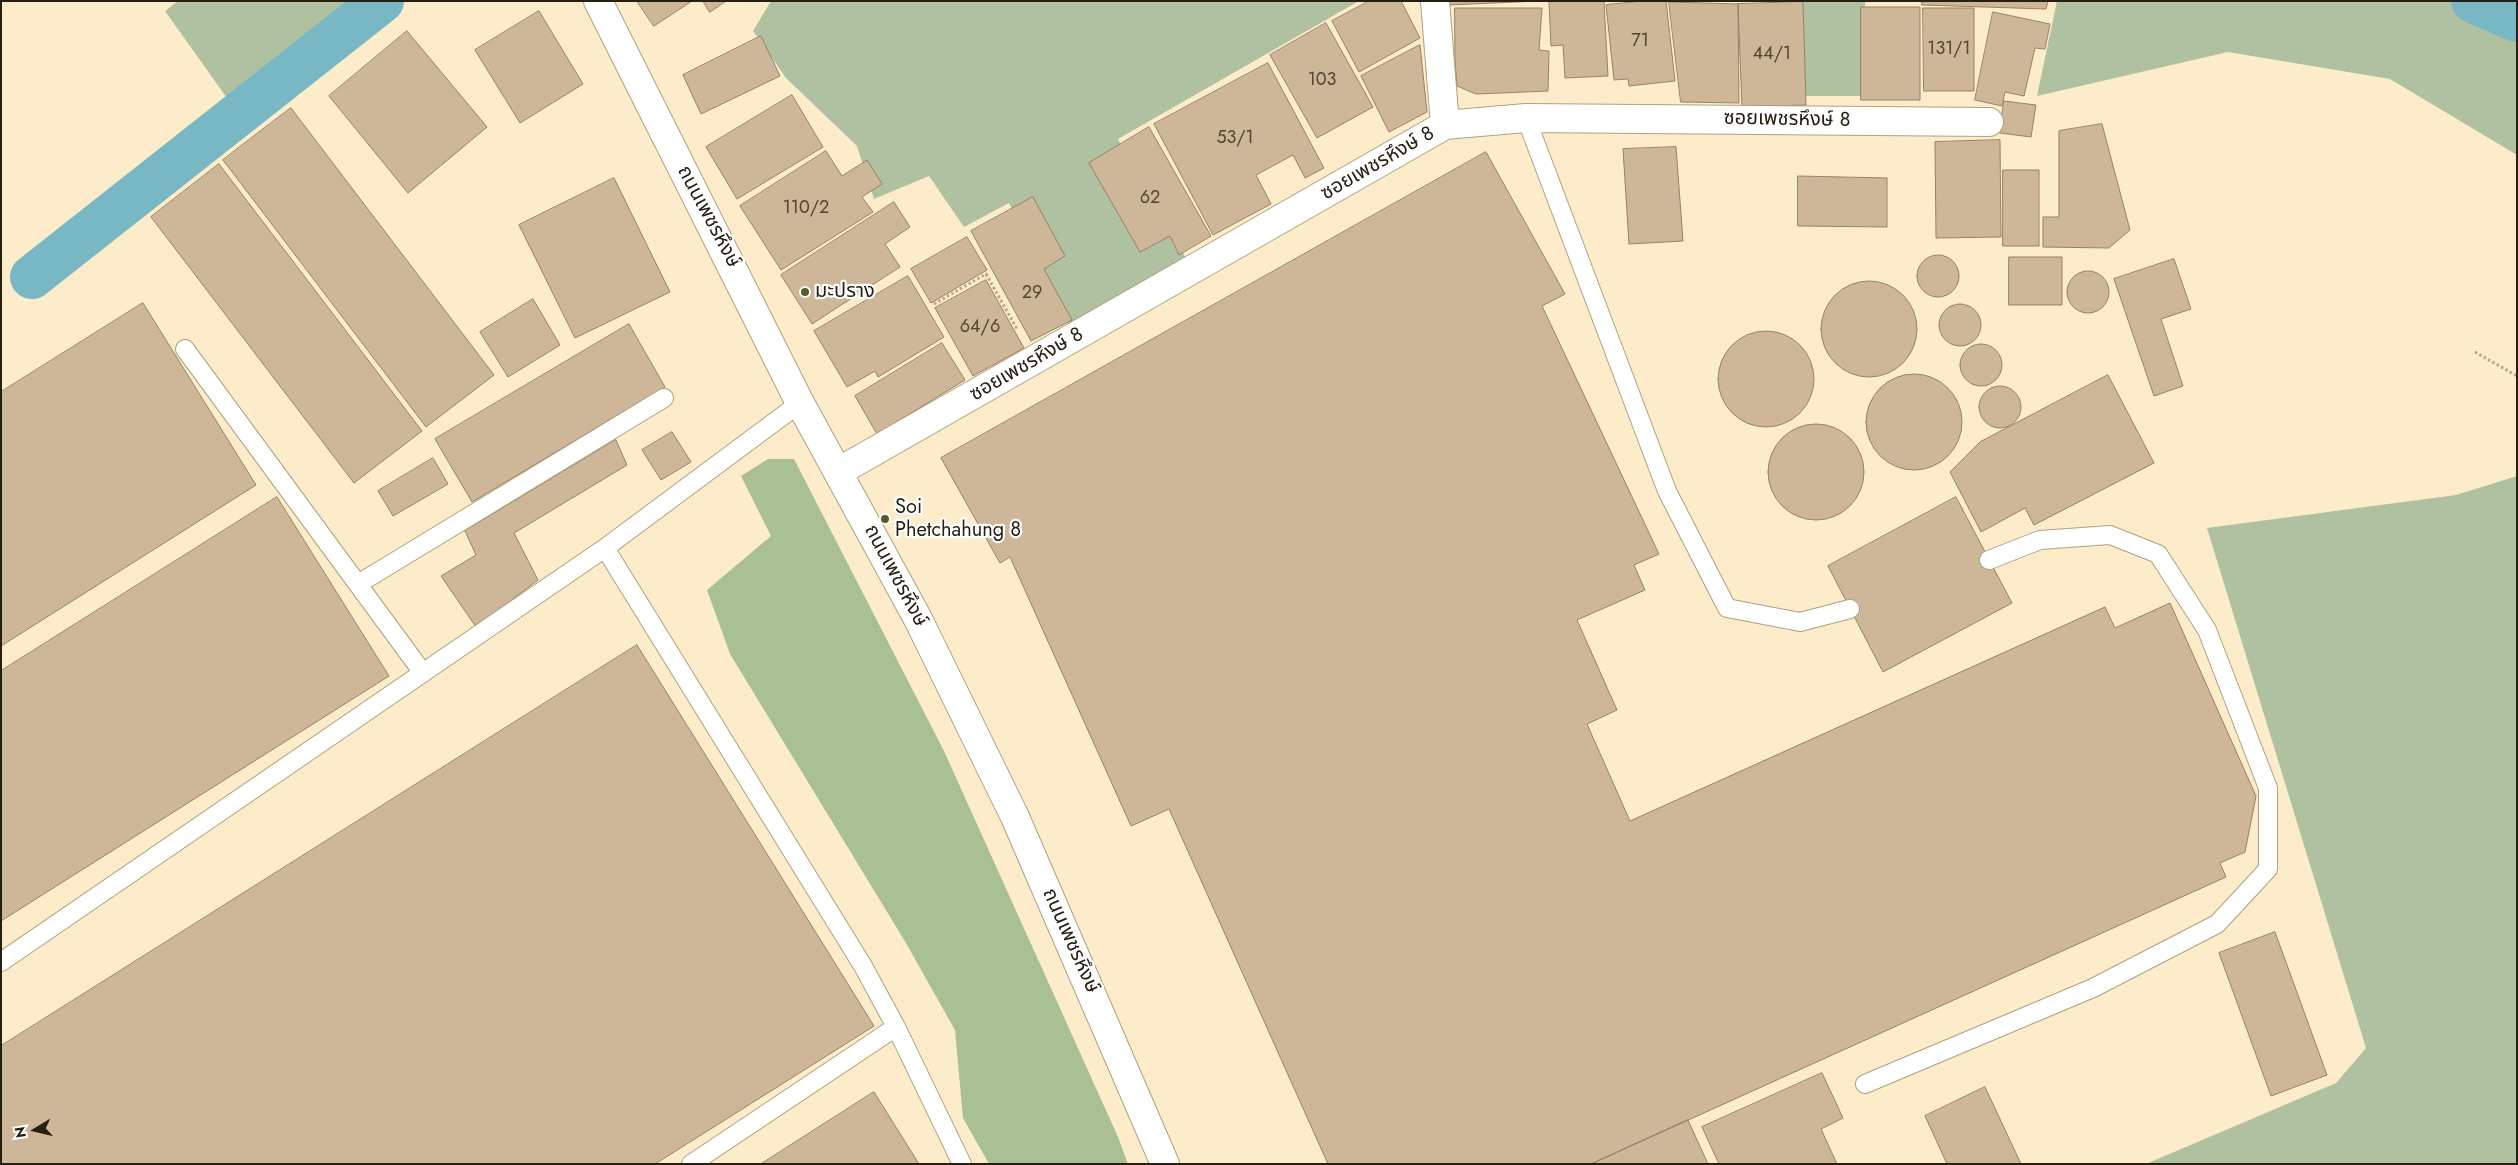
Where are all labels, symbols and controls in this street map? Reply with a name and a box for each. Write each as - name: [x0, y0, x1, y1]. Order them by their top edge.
- house number: 71: [1631, 31, 1649, 53]
- house number: 131/1: [1927, 39, 1971, 61]
- house number: 44/1: [1753, 44, 1791, 66]
- house number: 103: [1308, 70, 1336, 92]
- street label: ซอยเพชรหึงษ์ 8: [1723, 107, 1851, 133]
- street label: ซอยเพชรหึงษ์ 8: [1317, 122, 1439, 206]
- house number: 53/1: [1216, 128, 1254, 150]
- street label: ถนนเพชรหึงษ์: [671, 162, 745, 272]
- house number: 62: [1140, 188, 1160, 210]
- house number: 110/2: [783, 198, 829, 220]
- place label: มะปราง: [815, 280, 875, 304]
- house number: 29: [1022, 283, 1042, 305]
- marker: มะปราง: [799, 286, 811, 298]
- house number: 64/6: [960, 317, 1000, 339]
- street label: ซอยเพชรหึงษ์ 8: [966, 323, 1088, 407]
- place label: Soi Phetchahung 8: [895, 496, 1021, 543]
- marker: Soi Phetchahung 8: [879, 513, 891, 525]
- street label: ถนนเพชรหึงษ์: [858, 521, 932, 631]
- street label: ถนนเพชรหึงษ์: [1036, 885, 1104, 997]
- north arrow: [10, 1105, 60, 1155]
- text: N: [9, 1125, 31, 1139]

